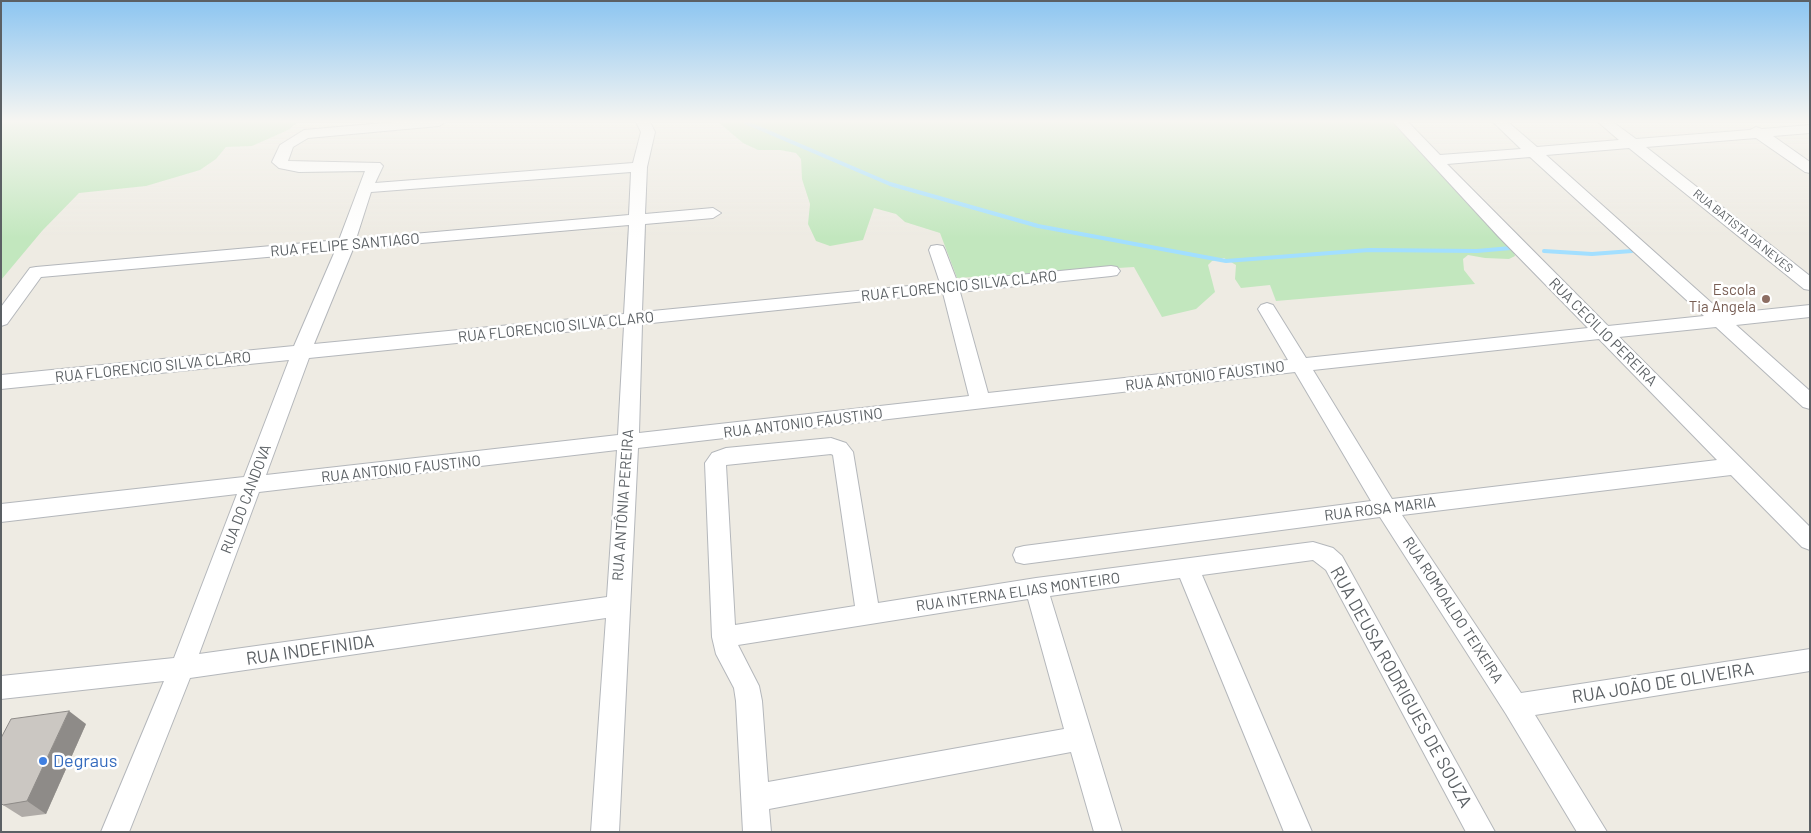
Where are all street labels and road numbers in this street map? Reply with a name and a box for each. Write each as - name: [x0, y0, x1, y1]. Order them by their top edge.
- street label: RUA BATISTA DA NEVES: [1690, 186, 1796, 276]
- street label: RUA FELIPE SANTIAGO: [270, 230, 420, 260]
- street label: RUA FLORENCIO SILVA CLARO: [860, 267, 1058, 305]
- street label: RUA CECILIO PEREIRA: [1545, 274, 1661, 390]
- street label: RUA FLORENCIO SILVA CLARO: [457, 308, 655, 346]
- street label: RUA FLORENCIO SILVA CLARO: [54, 348, 252, 386]
- street label: RUA ANTONIO FAUSTINO: [1124, 357, 1286, 395]
- street label: RUA ANTONIO FAUSTINO: [722, 404, 884, 442]
- street label: RUA ANTÔNIA PEREIRA: [609, 428, 637, 582]
- street label: RUA DO CANDOVA: [217, 442, 275, 556]
- street label: RUA ANTONIO FAUSTINO: [320, 452, 482, 486]
- street label: RUA ROSA MARIA: [1323, 493, 1437, 525]
- street label: RUA ROMOALDO TEIXEIRA: [1399, 534, 1507, 686]
- street label: RUA DEUSA RODRIGUES DE SOUZA: [1326, 563, 1476, 811]
- street label: RUA INTERNA ELIAS MONTEIRO: [915, 569, 1121, 615]
- street label: RUA INDEFINIDA: [245, 630, 375, 670]
- street label: RUA JOÃO DE OLIVEIRA: [1570, 658, 1756, 708]

